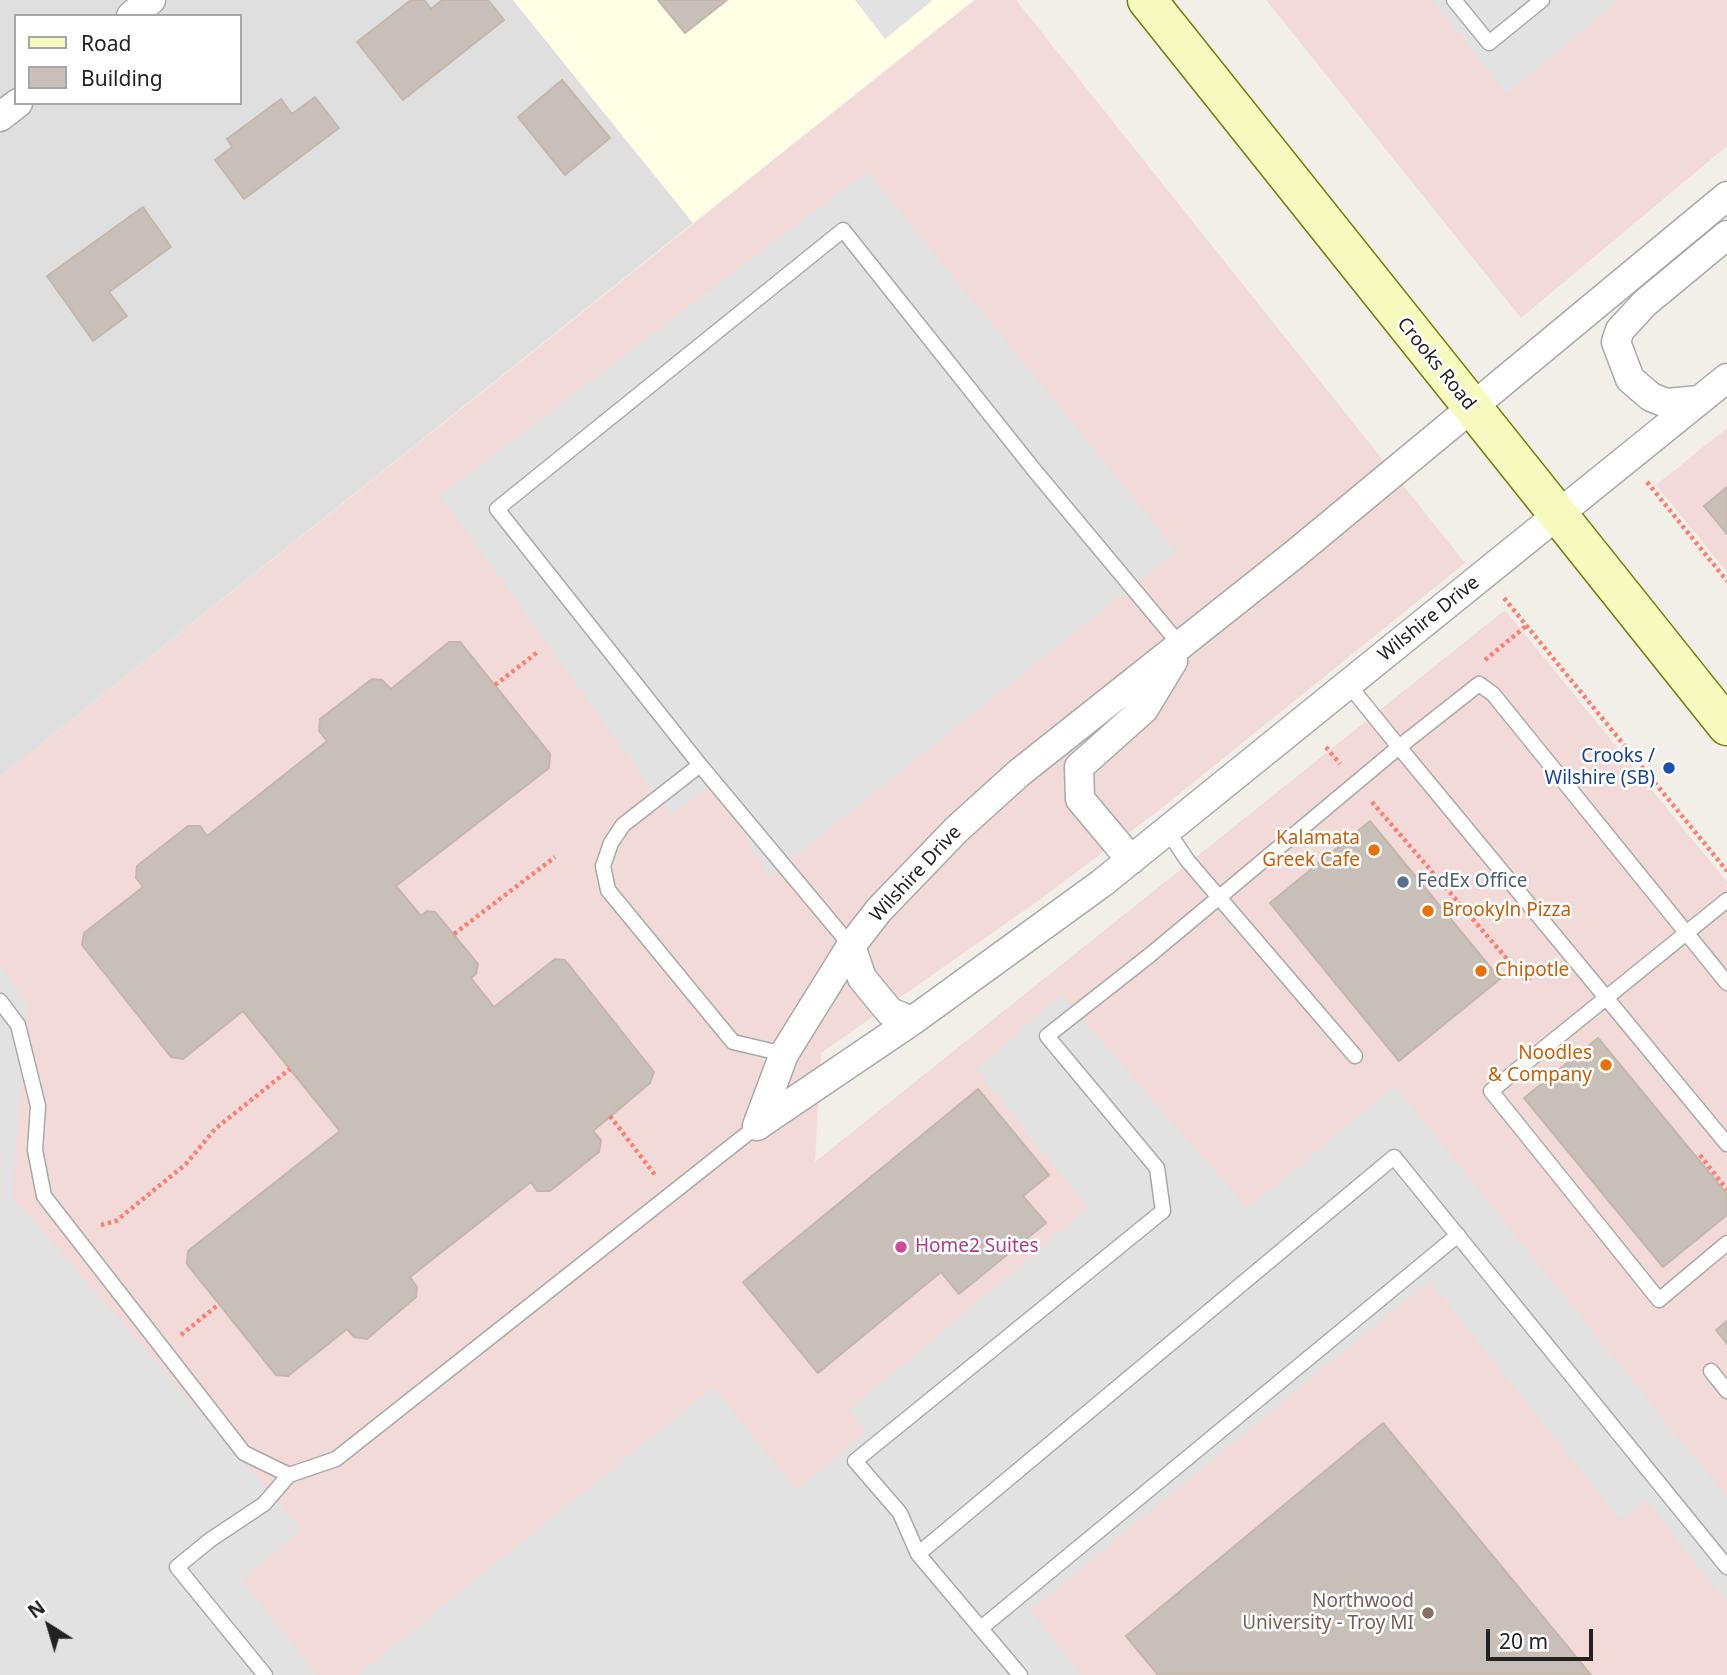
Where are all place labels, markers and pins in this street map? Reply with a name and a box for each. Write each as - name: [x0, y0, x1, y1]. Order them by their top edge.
- place label: Crooks / Wilshire (SB): [1544, 746, 1655, 790]
- marker: Crooks / Wilshire (SB): [1661, 760, 1677, 776]
- place label: Kalamata Greek Cafe: [1262, 828, 1360, 872]
- marker: Kalamata Greek Cafe: [1366, 842, 1382, 858]
- place label: FedEx Office: [1417, 871, 1527, 893]
- marker: FedEx Office: [1395, 874, 1411, 890]
- place label: Brookyln Pizza: [1442, 900, 1571, 922]
- marker: Brookyln Pizza: [1420, 903, 1436, 919]
- place label: Chipotle: [1495, 960, 1569, 982]
- marker: Chipotle: [1473, 963, 1489, 979]
- place label: Noodles & Company: [1488, 1043, 1592, 1087]
- marker: Noodles & Company: [1598, 1057, 1614, 1073]
- place label: Home2 Suites: [915, 1236, 1039, 1258]
- marker: Home2 Suites: [893, 1239, 909, 1255]
- place label: Northwood University - Troy MI: [1242, 1591, 1414, 1635]
- marker: Northwood University - Troy MI: [1420, 1605, 1436, 1621]

